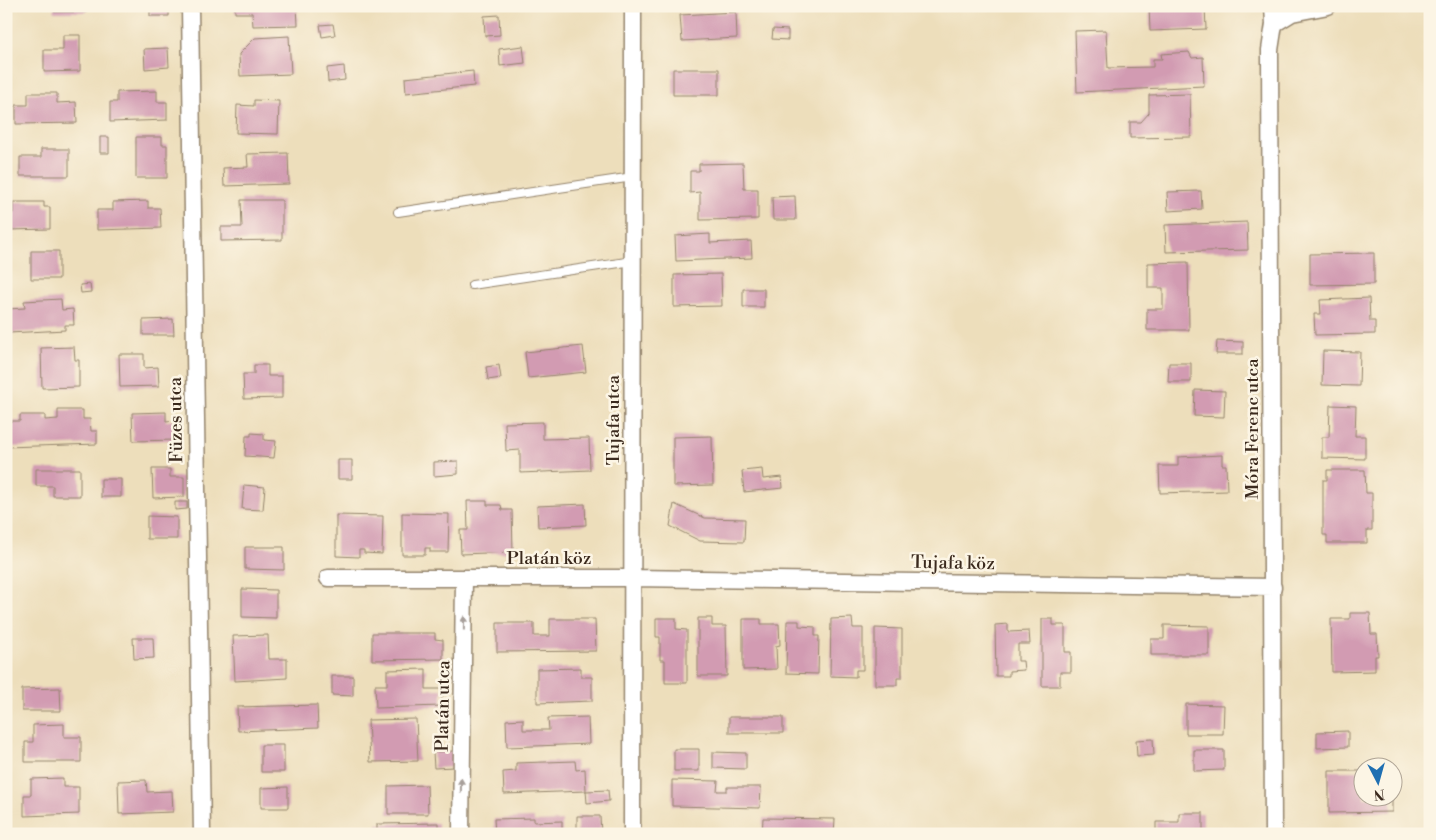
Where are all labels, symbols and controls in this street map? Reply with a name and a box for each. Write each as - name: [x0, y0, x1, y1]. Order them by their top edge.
- street label: Móra Ferenc utca: [1241, 358, 1264, 500]
- street label: Tujafa utca: [602, 374, 625, 465]
- street label: Füzes utca: [164, 376, 188, 463]
- street label: Platán köz: [507, 547, 591, 570]
- street label: Tujafa köz: [911, 551, 995, 575]
- one-way arrow: [460, 614, 468, 630]
- street label: Platán utca: [431, 659, 455, 752]
- north arrow: [1354, 758, 1404, 808]
- one-way arrow: [458, 777, 466, 793]
- text: N: [1373, 784, 1386, 803]

